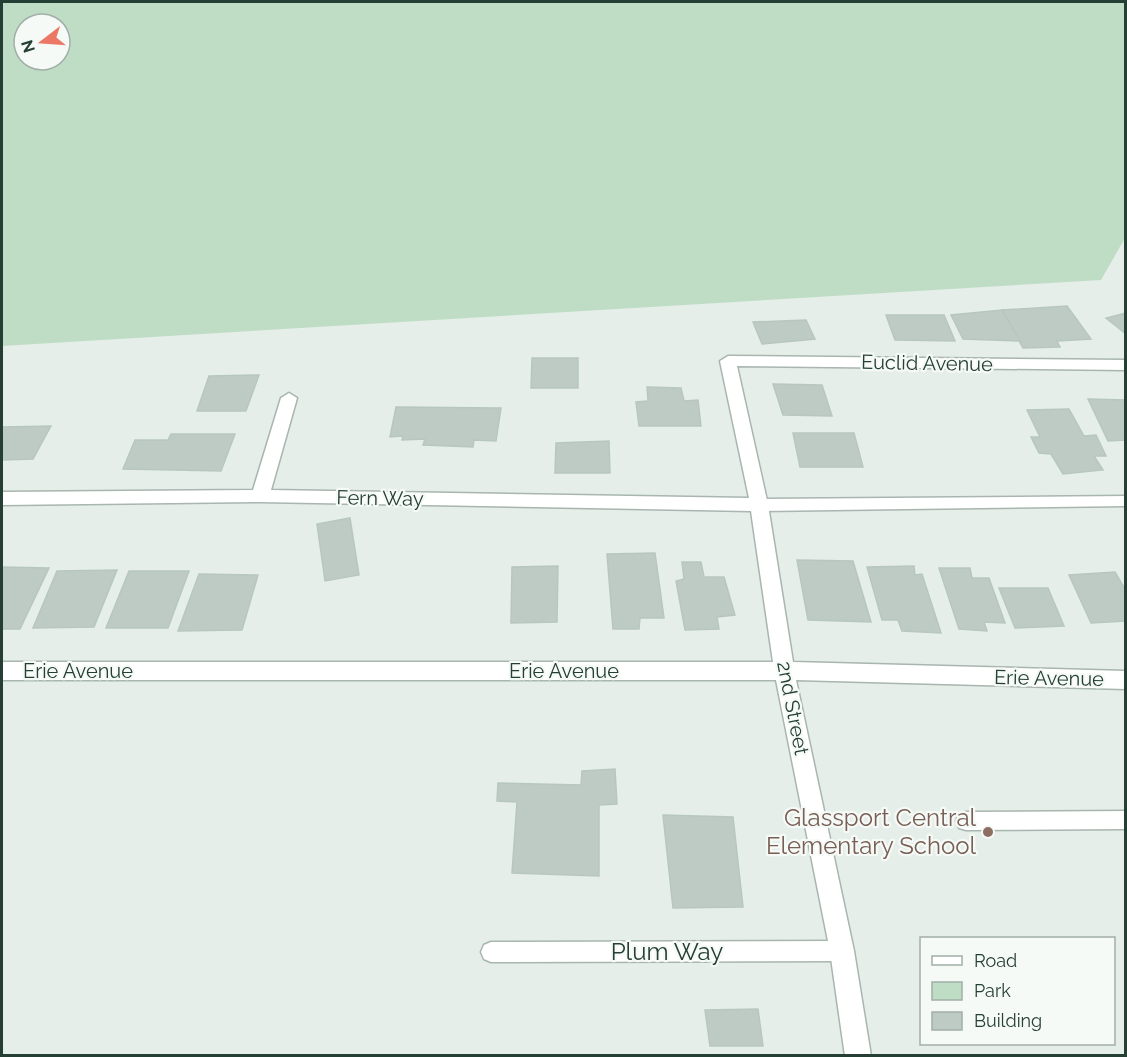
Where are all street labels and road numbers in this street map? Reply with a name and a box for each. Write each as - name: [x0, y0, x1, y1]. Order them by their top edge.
- street label: Euclid Avenue: [861, 350, 993, 376]
- street label: Fern Way: [336, 485, 424, 511]
- street label: Erie Avenue: [23, 659, 133, 683]
- street label: Erie Avenue: [509, 659, 619, 683]
- street label: 2nd Street: [772, 659, 814, 757]
- street label: Erie Avenue: [994, 665, 1104, 691]
- street label: Plum Way: [611, 937, 723, 966]

